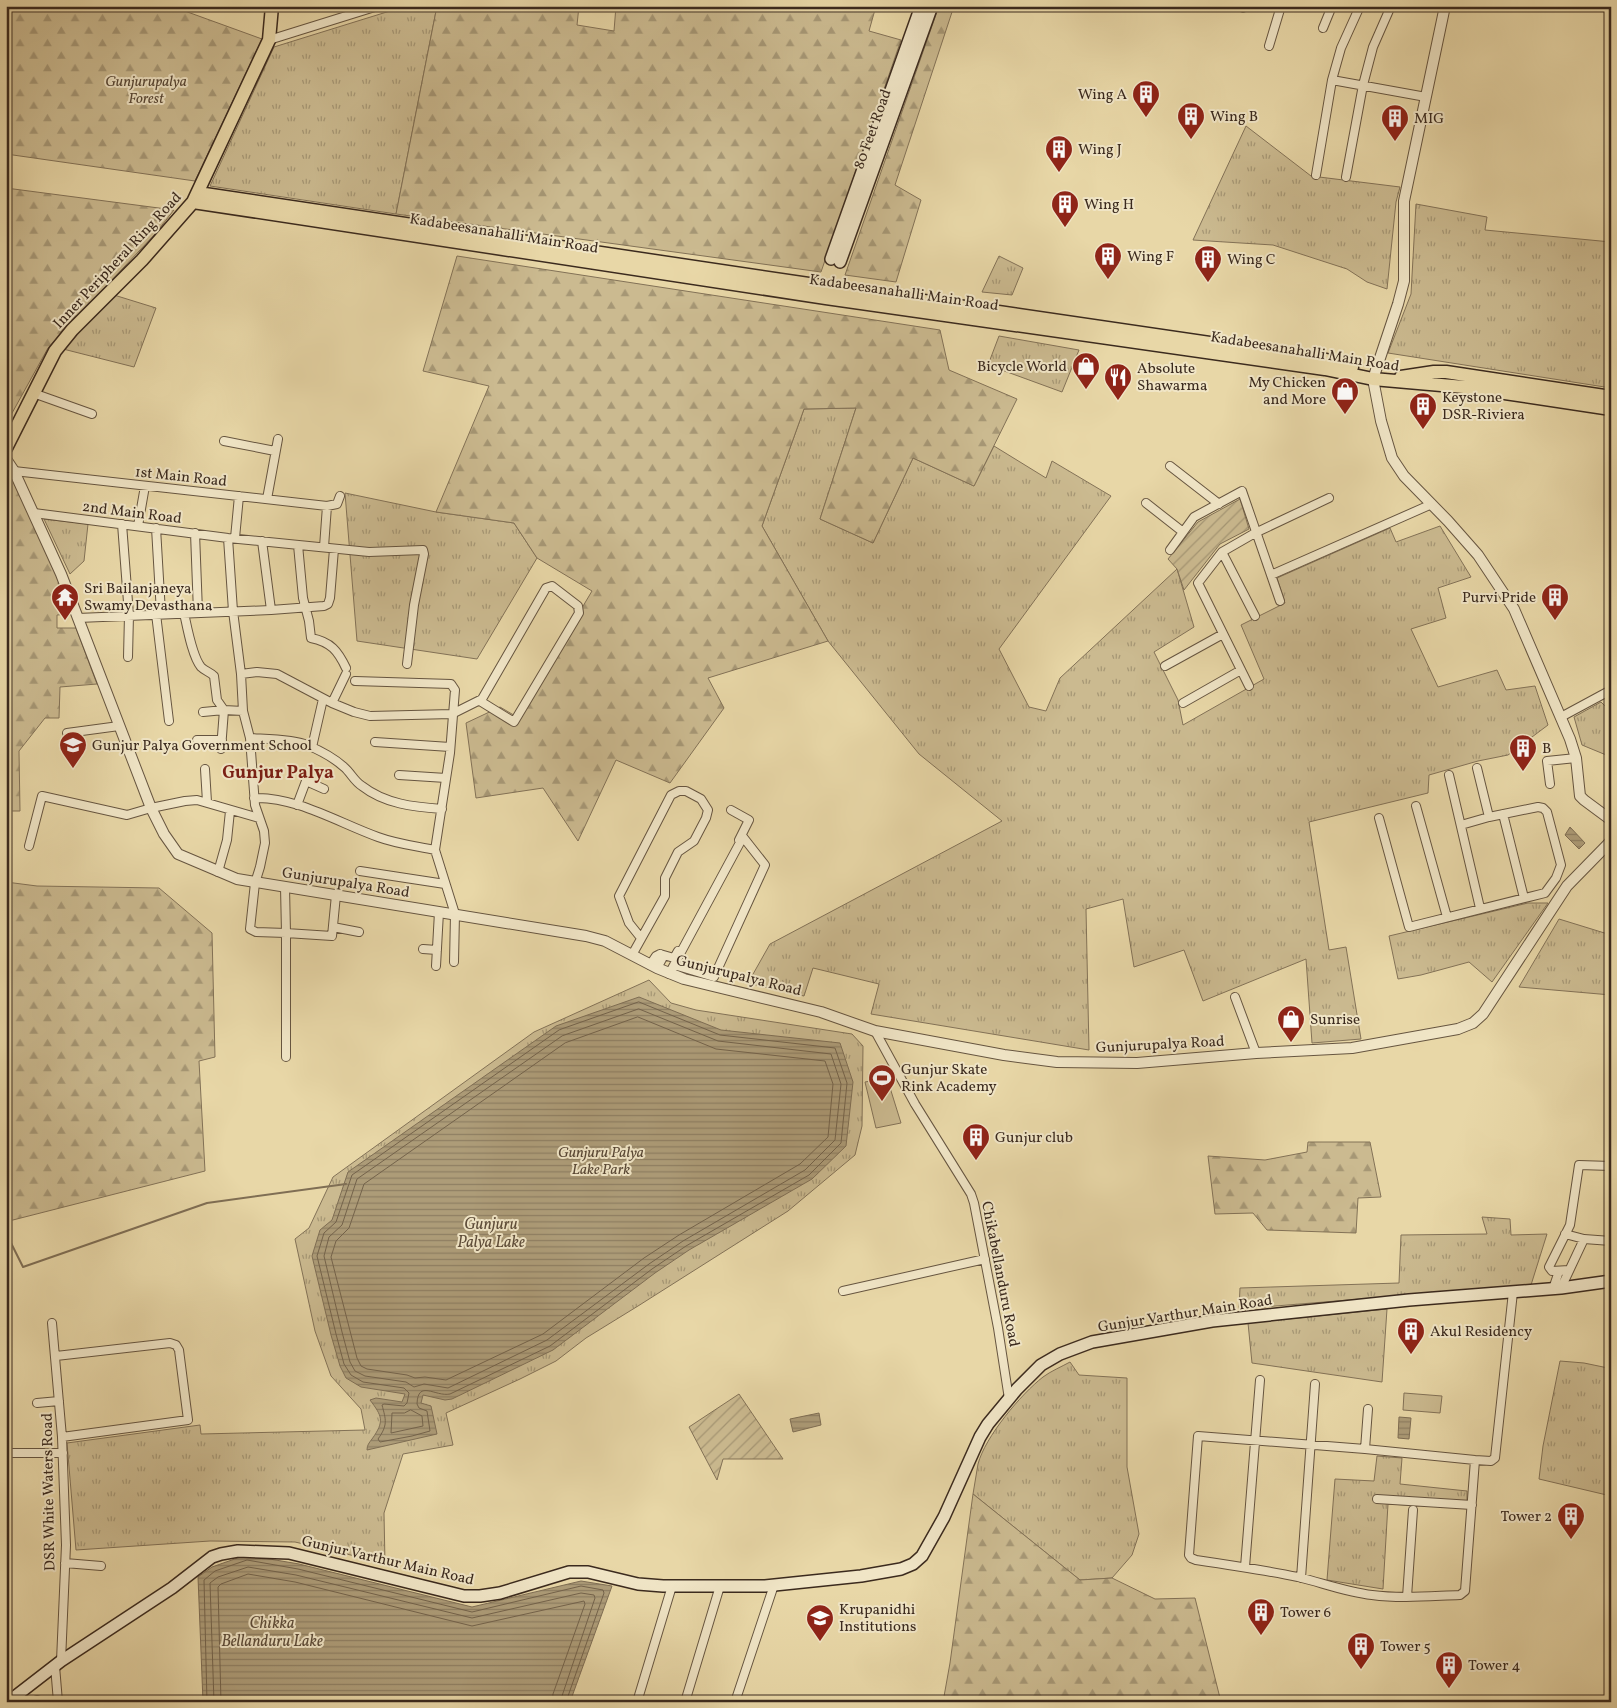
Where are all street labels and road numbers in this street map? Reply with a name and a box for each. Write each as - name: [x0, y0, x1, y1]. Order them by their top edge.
- street label: 80 Feet Road: [849, 87, 898, 172]
- street label: Inner Peripheral Ring Road: [49, 188, 187, 334]
- street label: Kadabeesanahalli Main Road: [408, 209, 600, 260]
- street label: Kadabeesanahalli Main Road: [808, 270, 1000, 317]
- street label: Kadabeesanahalli Main Road: [1209, 327, 1401, 378]
- street label: 1st Main Road: [134, 462, 228, 493]
- street label: 2nd Main Road: [81, 497, 183, 530]
- street label: Gunjurupalya Road: [280, 863, 411, 904]
- street label: Gunjurupalya Road: [674, 951, 804, 1002]
- street label: Gunjurupalya Road: [1095, 1032, 1225, 1059]
- street label: Chikabellanduru Road: [975, 1200, 1024, 1349]
- street label: Gunjur Varthur Main Road: [1097, 1290, 1274, 1339]
- street label: DSR White Waters Road: [38, 1413, 61, 1571]
- street label: Gunjur Varthur Main Road: [299, 1531, 476, 1592]

